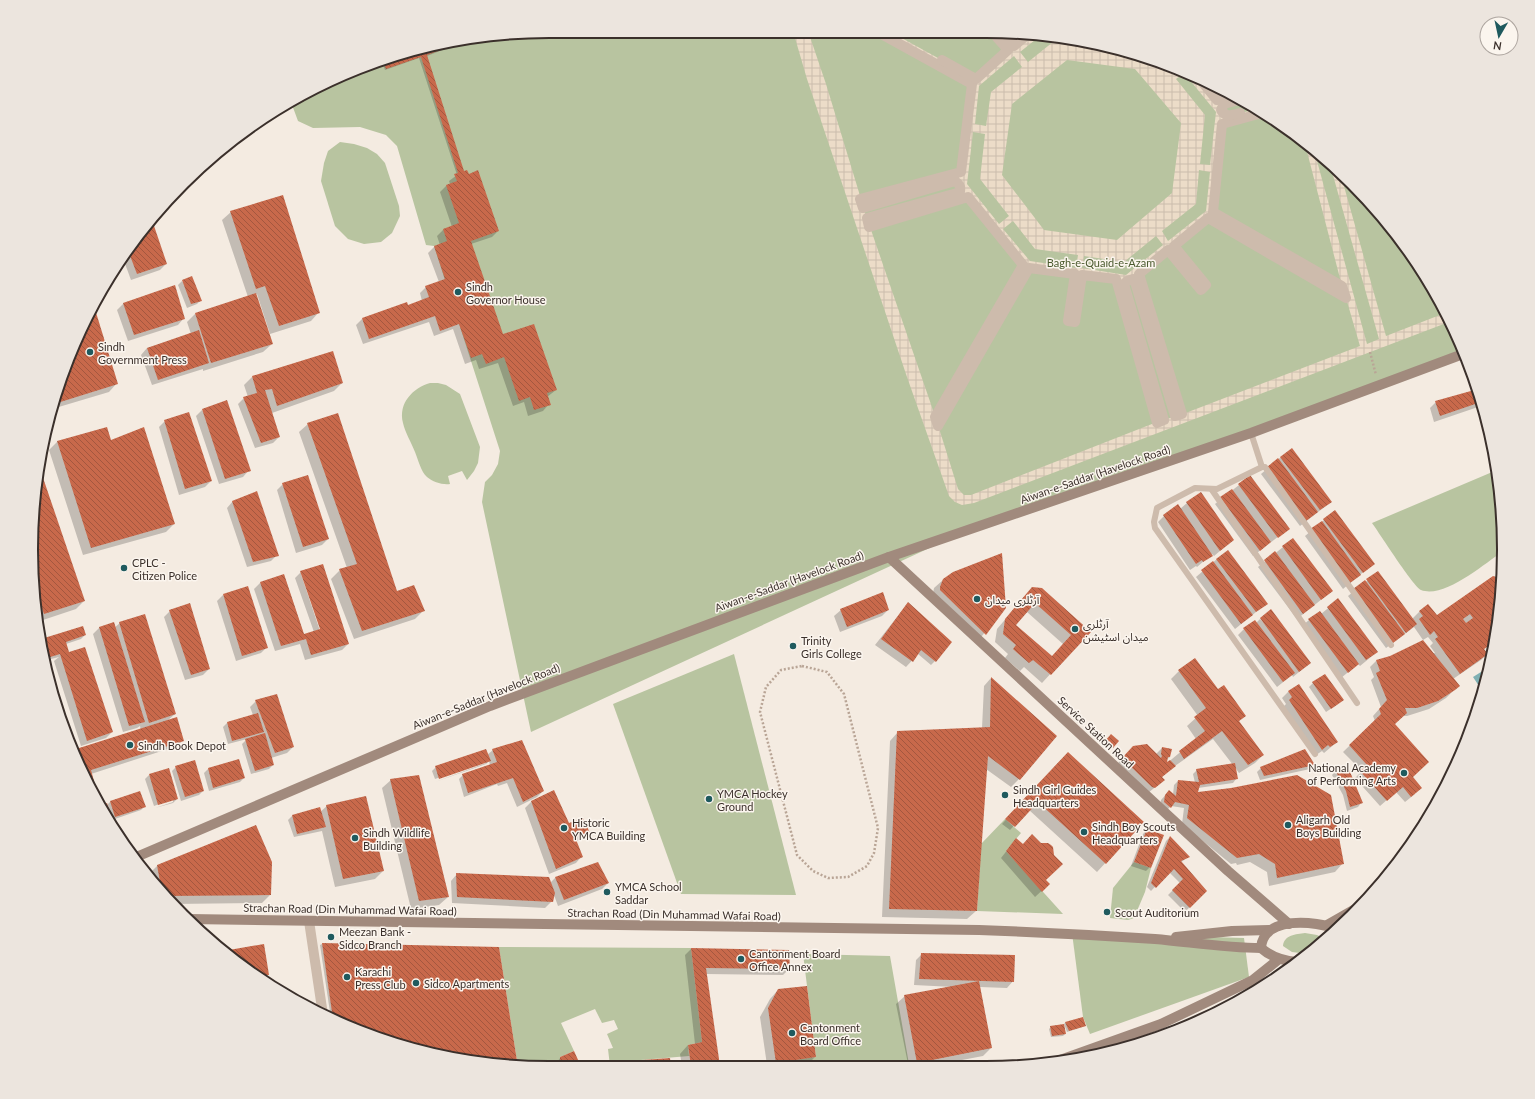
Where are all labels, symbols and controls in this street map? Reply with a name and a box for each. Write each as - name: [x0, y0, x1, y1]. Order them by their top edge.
- north arrow: [1479, 16, 1519, 56]
- text: N: [1492, 39, 1503, 53]
- park label: Bagh-e-Quaid-e-Azam: [1047, 256, 1155, 269]
- place label: Sindh Governor House: [466, 280, 546, 306]
- marker: Sindh Governor House: [453, 287, 463, 297]
- place label: Sindh Government Press: [98, 340, 187, 366]
- marker: Sindh Government Press: [85, 347, 95, 357]
- street label: Aiwan-e-Saddar (Havelock Road): [1018, 442, 1172, 506]
- street label: Aiwan-e-Saddar (Havelock Road): [713, 548, 865, 614]
- place label: CPLC - Citizen Police: [132, 556, 197, 582]
- marker: CPLC - Citizen Police: [119, 563, 129, 573]
- place label: آرٹلری میدان: [985, 593, 1040, 607]
- marker: آرٹلری میدان: [972, 594, 982, 604]
- place label: آرٹلری میدان اسٹیشن: [1083, 617, 1149, 644]
- marker: آرٹلری میدان اسٹیشن: [1070, 624, 1080, 634]
- place label: Trinity Girls College: [801, 634, 862, 660]
- marker: Trinity Girls College: [788, 641, 798, 651]
- street label: Aiwan-e-Saddar (Havelock Road): [410, 660, 562, 732]
- street label: Service Station Road: [1055, 693, 1137, 771]
- place label: Sindh Book Depot: [138, 739, 226, 752]
- marker: Sindh Book Depot: [125, 740, 135, 750]
- place label: National Academy of Performing Arts: [1307, 761, 1396, 787]
- marker: National Academy of Performing Arts: [1399, 768, 1409, 778]
- place label: Sindh Girl Guides Headquarters: [1013, 783, 1097, 809]
- place label: YMCA Hockey Ground: [717, 787, 788, 813]
- marker: Sindh Girl Guides Headquarters: [1000, 790, 1010, 800]
- marker: YMCA Hockey Ground: [704, 794, 714, 804]
- place label: Aligarh Old Boys Building: [1296, 813, 1362, 839]
- place label: Historic YMCA Building: [572, 816, 646, 842]
- place label: Sindh Boy Scouts Headquarters: [1092, 820, 1176, 846]
- marker: Aligarh Old Boys Building: [1283, 820, 1293, 830]
- marker: Historic YMCA Building: [559, 823, 569, 833]
- place label: Sindh Wildlife Building: [363, 826, 430, 852]
- marker: Sindh Boy Scouts Headquarters: [1079, 827, 1089, 837]
- marker: Sindh Wildlife Building: [350, 833, 360, 843]
- place label: YMCA School Saddar: [615, 880, 682, 906]
- marker: YMCA School Saddar: [602, 887, 612, 897]
- street label: Strachan Road (Din Muhammad Wafai Road): [243, 901, 457, 917]
- street label: Strachan Road (Din Muhammad Wafai Road): [567, 906, 781, 922]
- place label: Scout Auditorium: [1115, 906, 1199, 919]
- marker: Scout Auditorium: [1102, 907, 1112, 917]
- place label: Meezan Bank - Sidco Branch: [339, 925, 411, 951]
- marker: Meezan Bank - Sidco Branch: [326, 932, 336, 942]
- place label: Cantonment Board Office Annex: [749, 947, 841, 973]
- marker: Cantonment Board Office Annex: [736, 954, 746, 964]
- place label: Karachi Press Club: [355, 965, 406, 991]
- marker: Karachi Press Club: [342, 972, 352, 982]
- place label: Sidco Apartments: [424, 977, 509, 990]
- marker: Sidco Apartments: [411, 978, 421, 988]
- place label: Cantonment Board Office: [800, 1021, 861, 1047]
- marker: Cantonment Board Office: [787, 1028, 797, 1038]

